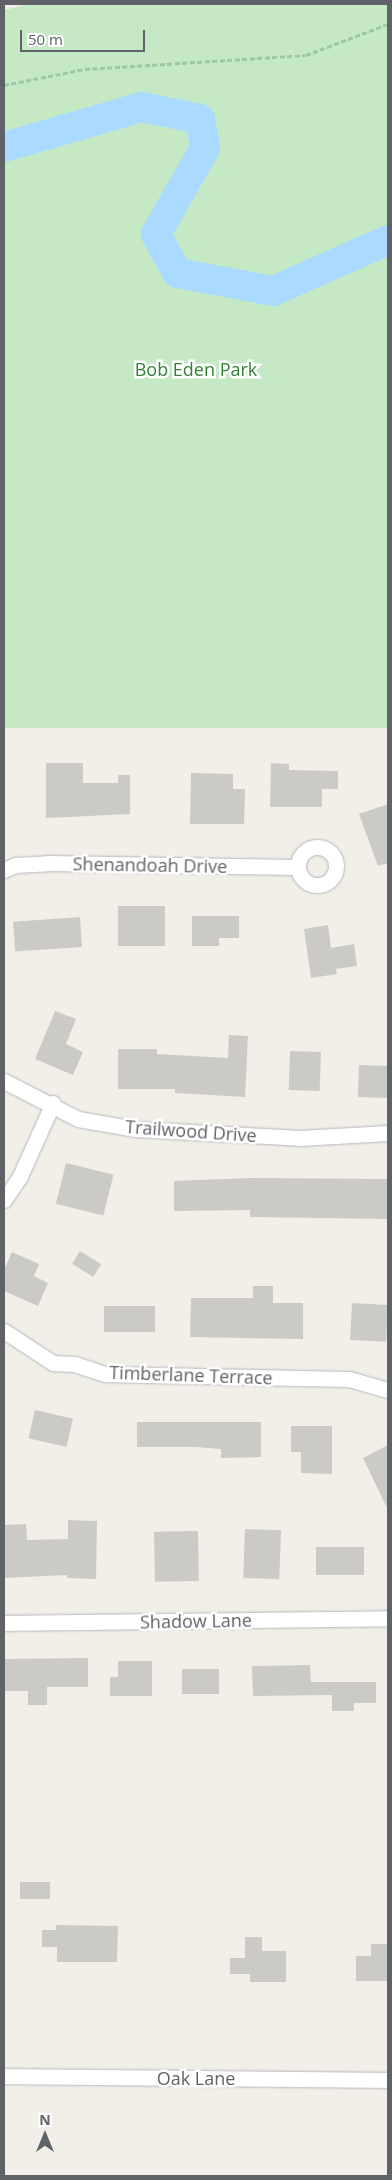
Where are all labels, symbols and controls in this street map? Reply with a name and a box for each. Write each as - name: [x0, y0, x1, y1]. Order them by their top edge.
- scale bar: [22, 20, 148, 52]
- text: 50 m: [28, 29, 63, 49]
- park label: Bob Eden Park: [135, 358, 257, 380]
- street label: Shenandoah Drive: [72, 853, 228, 877]
- street label: Trailwood Drive: [125, 1116, 257, 1146]
- street label: Timberlane Terrace: [109, 1361, 273, 1389]
- street label: Shadow Lane: [140, 1609, 252, 1633]
- street label: Oak Lane: [157, 2067, 235, 2089]
- north arrow: [20, 2110, 70, 2160]
- text: N: [39, 2110, 51, 2129]

